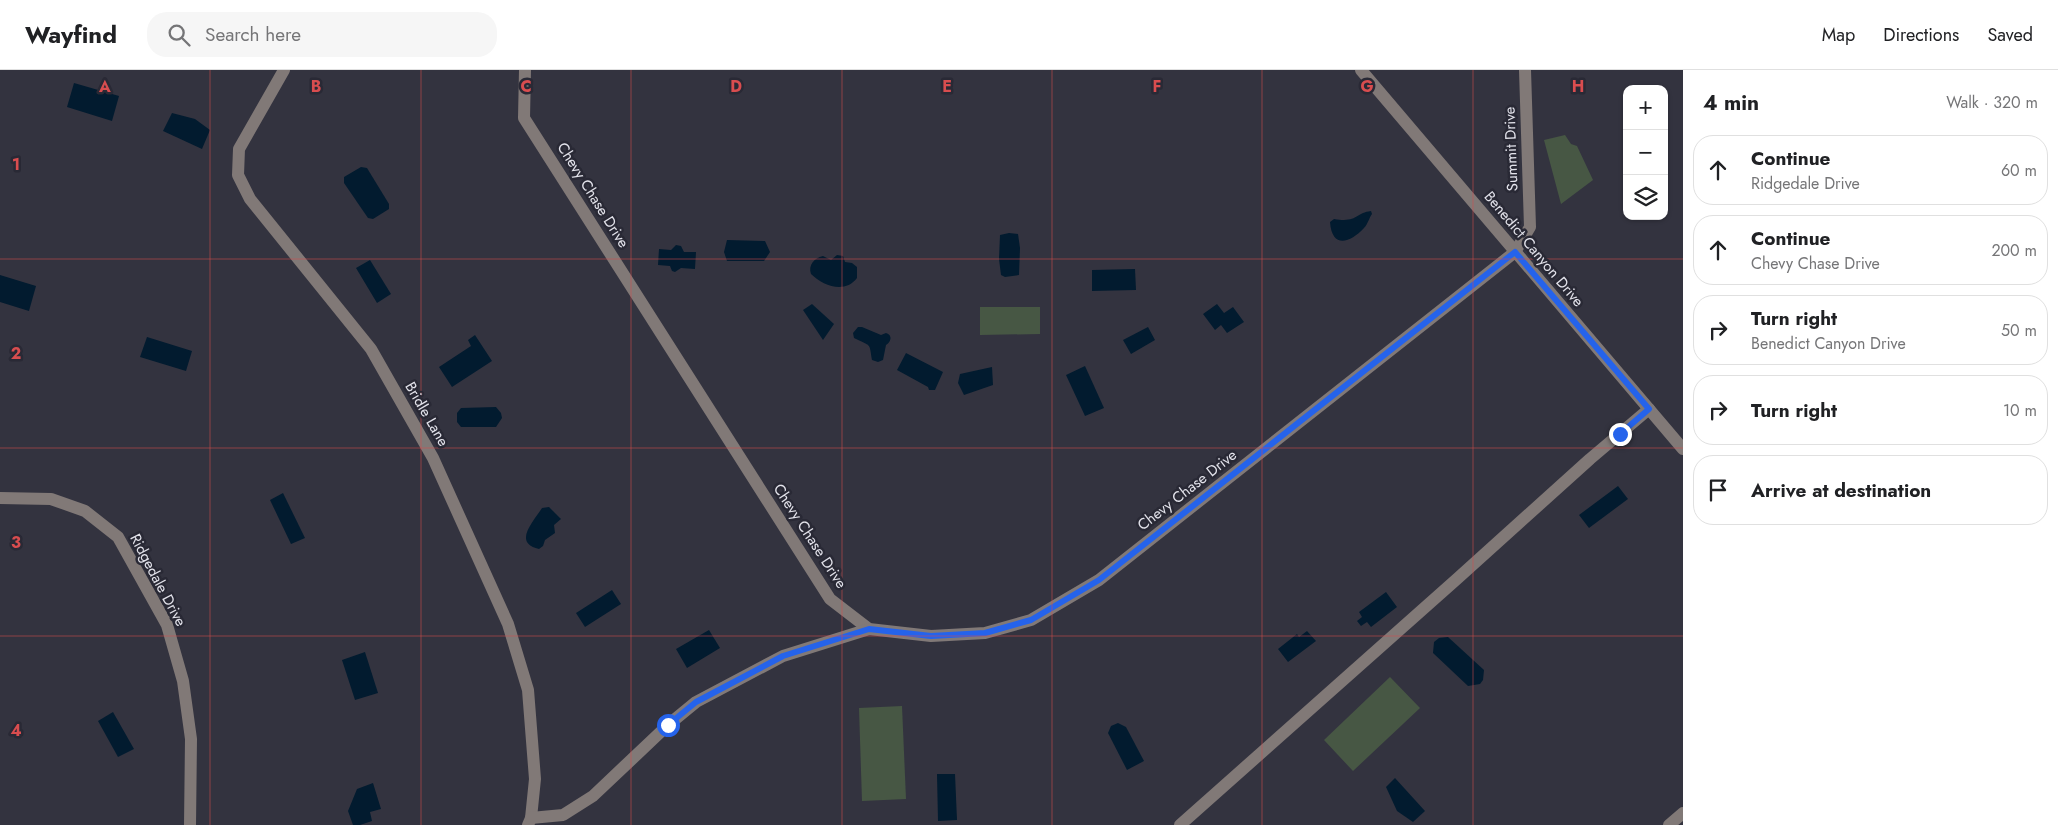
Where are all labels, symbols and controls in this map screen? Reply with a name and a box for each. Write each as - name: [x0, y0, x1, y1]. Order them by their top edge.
- search box: [147, 12, 497, 57]
- text: Wayfind: [25, 17, 117, 52]
- icon: search: [165, 21, 193, 49]
- text: Search here: [205, 21, 301, 48]
- text: Map: [1822, 22, 1855, 48]
- text: Directions: [1883, 22, 1959, 48]
- text: Saved: [1987, 22, 2033, 48]
- text: A: [98, 75, 111, 98]
- text: B: [311, 75, 321, 98]
- text: C: [520, 75, 532, 98]
- text: D: [730, 75, 742, 98]
- text: E: [942, 75, 952, 98]
- text: F: [1153, 75, 1161, 98]
- text: G: [1360, 75, 1374, 98]
- text: H: [1572, 75, 1584, 98]
- map controls: [1623, 85, 1668, 220]
- button: +: [1623, 85, 1668, 130]
- text: 4 min: [1703, 88, 1759, 118]
- text: Walk · 320 m: [1946, 91, 2038, 114]
- street label: Summit Drive: [1499, 106, 1523, 192]
- button: −: [1623, 130, 1668, 175]
- street label: Chevy Chase Drive: [552, 138, 634, 252]
- text: Continue: [1751, 145, 1830, 172]
- text: 1: [12, 153, 20, 176]
- icon: ahead: [1704, 156, 1732, 184]
- text: 60 m: [2001, 159, 2037, 182]
- text: Ridgedale Drive: [1751, 172, 1860, 195]
- button: layers: [1623, 175, 1668, 220]
- street label: Benedict Canyon Drive: [1479, 186, 1589, 312]
- text: Continue: [1751, 225, 1830, 252]
- icon: ahead: [1704, 236, 1732, 264]
- text: 200 m: [1991, 239, 2037, 262]
- text: Chevy Chase Drive: [1751, 252, 1880, 275]
- text: Turn right: [1751, 305, 1837, 332]
- icon: right: [1704, 316, 1732, 344]
- text: 50 m: [2001, 319, 2037, 342]
- text: Benedict Canyon Drive: [1751, 332, 1906, 355]
- text: 2: [11, 342, 21, 365]
- street label: Bridle Lane: [400, 378, 454, 451]
- icon: right: [1704, 396, 1732, 424]
- text: Turn right: [1751, 397, 1837, 424]
- text: 10 m: [2003, 399, 2037, 422]
- route end: [1609, 423, 1632, 446]
- street label: Chevy Chase Drive: [1133, 444, 1242, 536]
- icon: arrive: [1704, 476, 1732, 504]
- text: Arrive at destination: [1751, 477, 1931, 504]
- street label: Chevy Chase Drive: [768, 479, 852, 593]
- street label: Ridgedale Drive: [124, 530, 192, 630]
- text: 3: [11, 531, 21, 554]
- route start: [657, 714, 680, 737]
- text: 4: [10, 719, 22, 742]

